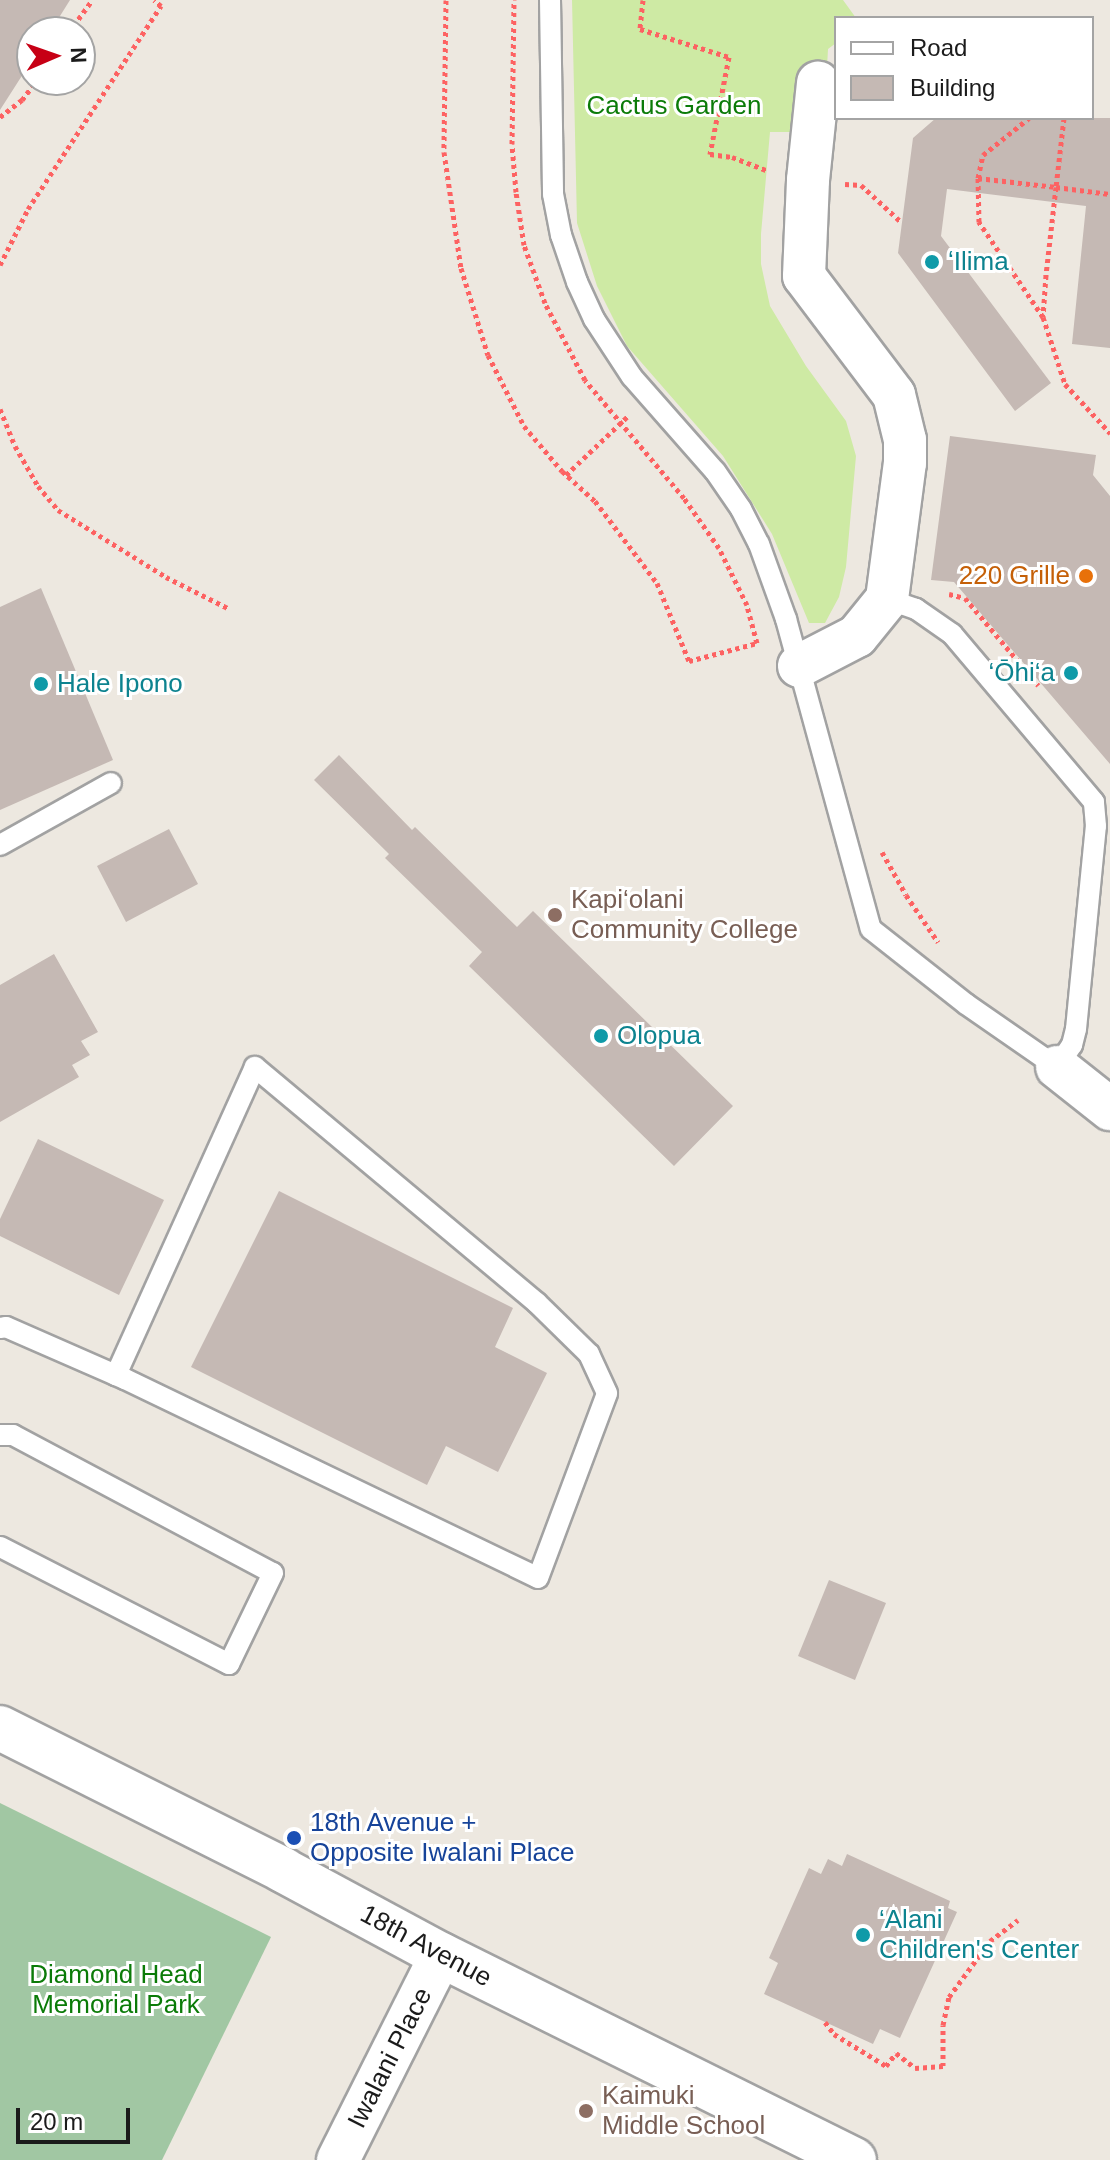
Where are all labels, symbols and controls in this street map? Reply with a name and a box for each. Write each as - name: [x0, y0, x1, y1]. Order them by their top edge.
- north arrow: [16, 16, 96, 96]
- legend: [834, 16, 1094, 120]
- text: Road: [910, 34, 967, 61]
- text: N: [66, 47, 91, 64]
- text: Building: [910, 74, 995, 101]
- park label: Cactus Garden: [587, 90, 761, 122]
- place label: ʻIlima: [948, 246, 1009, 278]
- marker: ʻIlima: [923, 253, 941, 271]
- place label: 220 Grille: [959, 560, 1070, 592]
- marker: 220 Grille: [1077, 567, 1095, 585]
- place label: ‘Ōhi‘a: [989, 657, 1055, 689]
- marker: ‘Ōhi‘a: [1062, 664, 1080, 682]
- place label: Hale Ipono: [57, 668, 183, 700]
- marker: Hale Ipono: [32, 675, 50, 693]
- place label: Kapi‘olani Community College: [571, 884, 798, 946]
- marker: Kapi‘olani Community College: [546, 906, 564, 924]
- place label: Olopua: [617, 1020, 701, 1052]
- marker: Olopua: [592, 1027, 610, 1045]
- place label: 18th Avenue + Opposite Iwalani Place: [310, 1807, 574, 1868]
- marker: 18th Avenue + Opposite Iwalani Place: [285, 1829, 303, 1847]
- street label: 18th Avenue: [354, 1898, 498, 1994]
- place label: ‘Alani Children's Center: [879, 1904, 1079, 1966]
- marker: ‘Alani Children's Center: [854, 1926, 872, 1944]
- park label: Diamond Head Memorial Park: [29, 1959, 203, 2020]
- street label: Iwalani Place: [341, 1983, 439, 2133]
- place label: Kaimuki Middle School: [602, 2080, 765, 2142]
- scale bar: [20, 2092, 134, 2142]
- marker: Kaimuki Middle School: [577, 2102, 595, 2120]
- text: 20 m: [30, 2108, 83, 2135]

